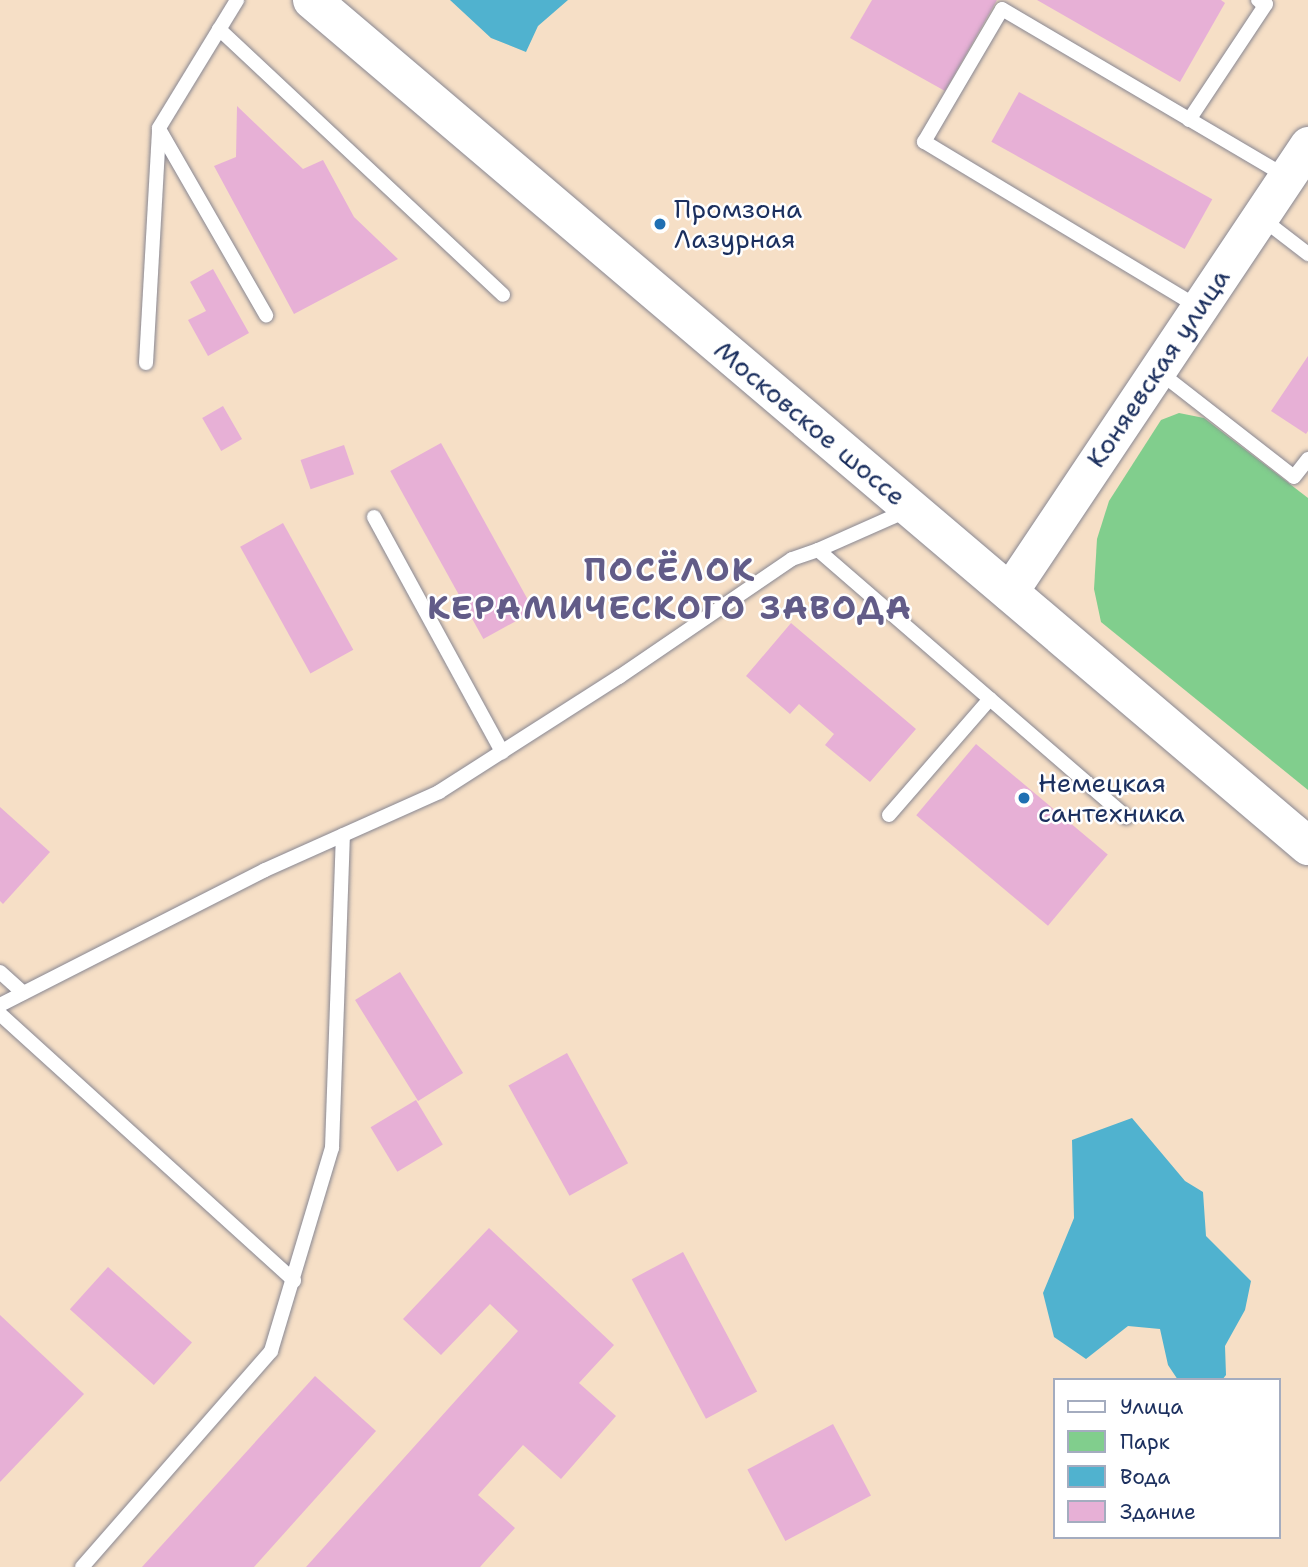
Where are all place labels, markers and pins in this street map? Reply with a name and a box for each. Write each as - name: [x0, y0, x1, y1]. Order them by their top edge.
- place label: Промзона Лазурная: [674, 193, 802, 255]
- marker: Промзона Лазурная: [652, 216, 668, 232]
- place label: Немецкая сантехника: [1038, 767, 1185, 828]
- marker: Немецкая сантехника: [1016, 790, 1032, 806]

